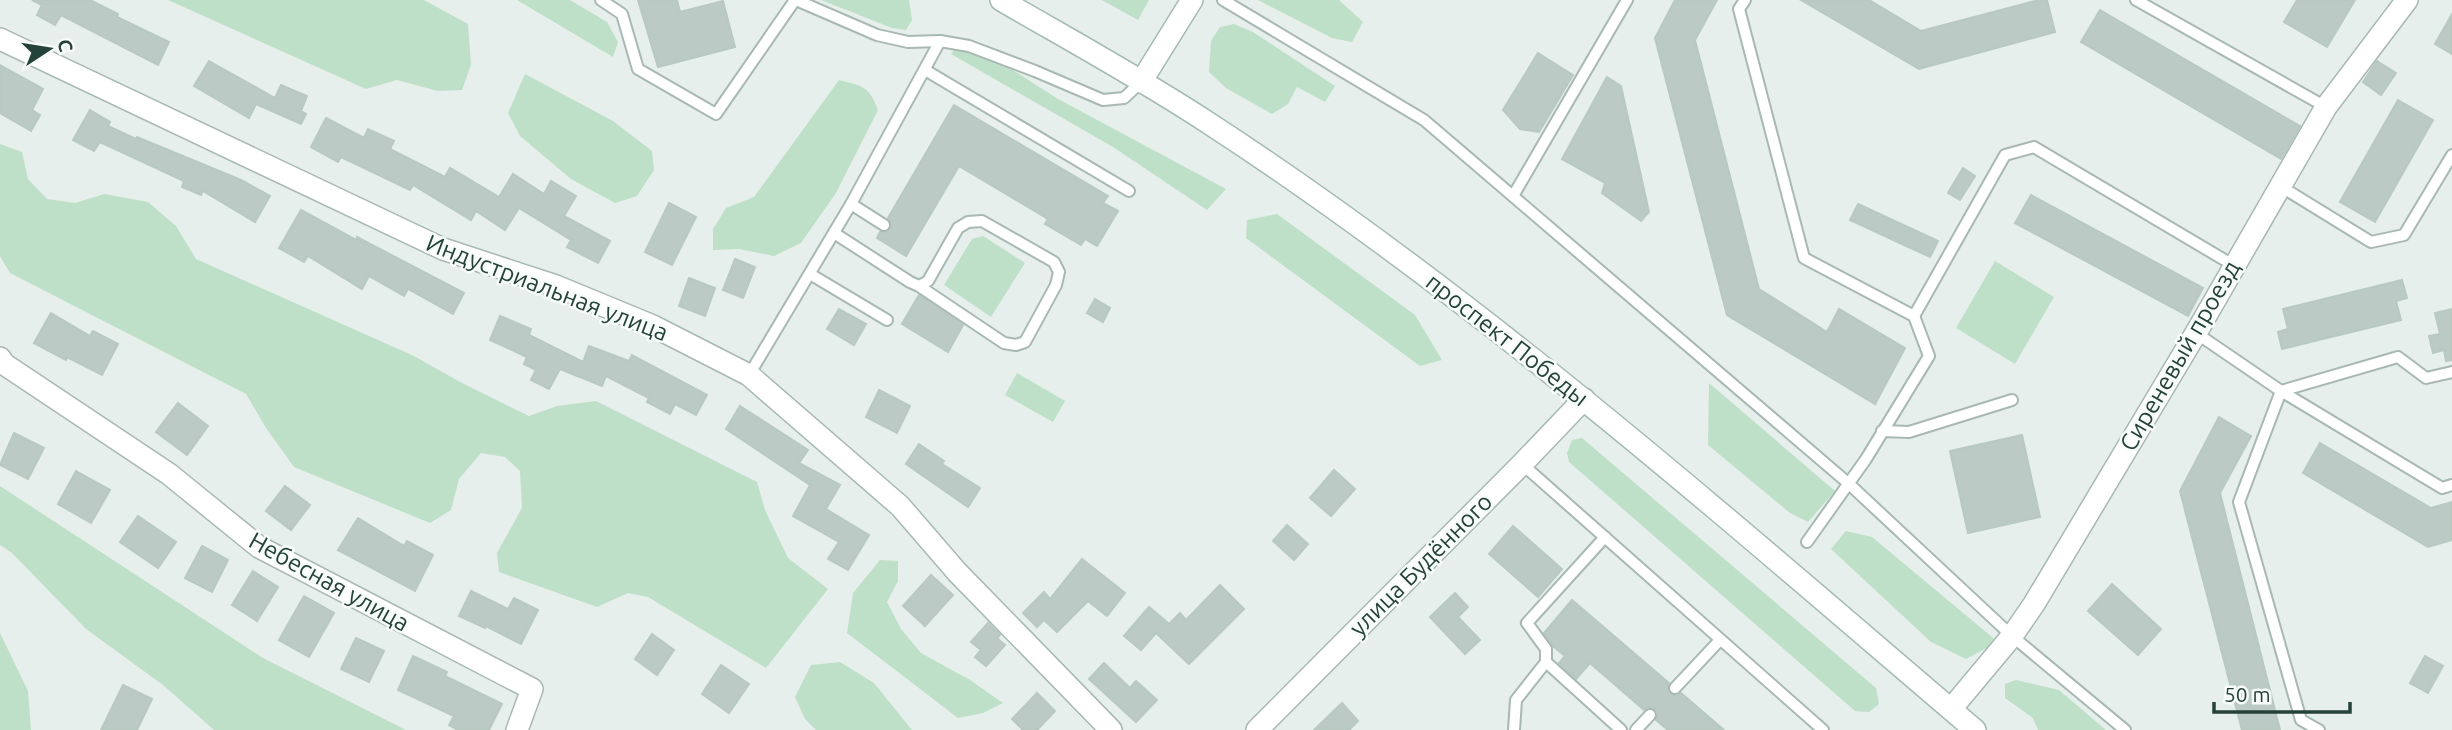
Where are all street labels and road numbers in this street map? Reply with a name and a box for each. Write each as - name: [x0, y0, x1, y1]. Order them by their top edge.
- street label: Индустриальная улица: [422, 229, 672, 346]
- street label: Сиреневый проезд: [2114, 256, 2245, 456]
- street label: проспект Победы: [1421, 268, 1594, 411]
- street label: улица Будённого: [1344, 488, 1497, 641]
- street label: Небесная улица: [244, 526, 414, 637]

